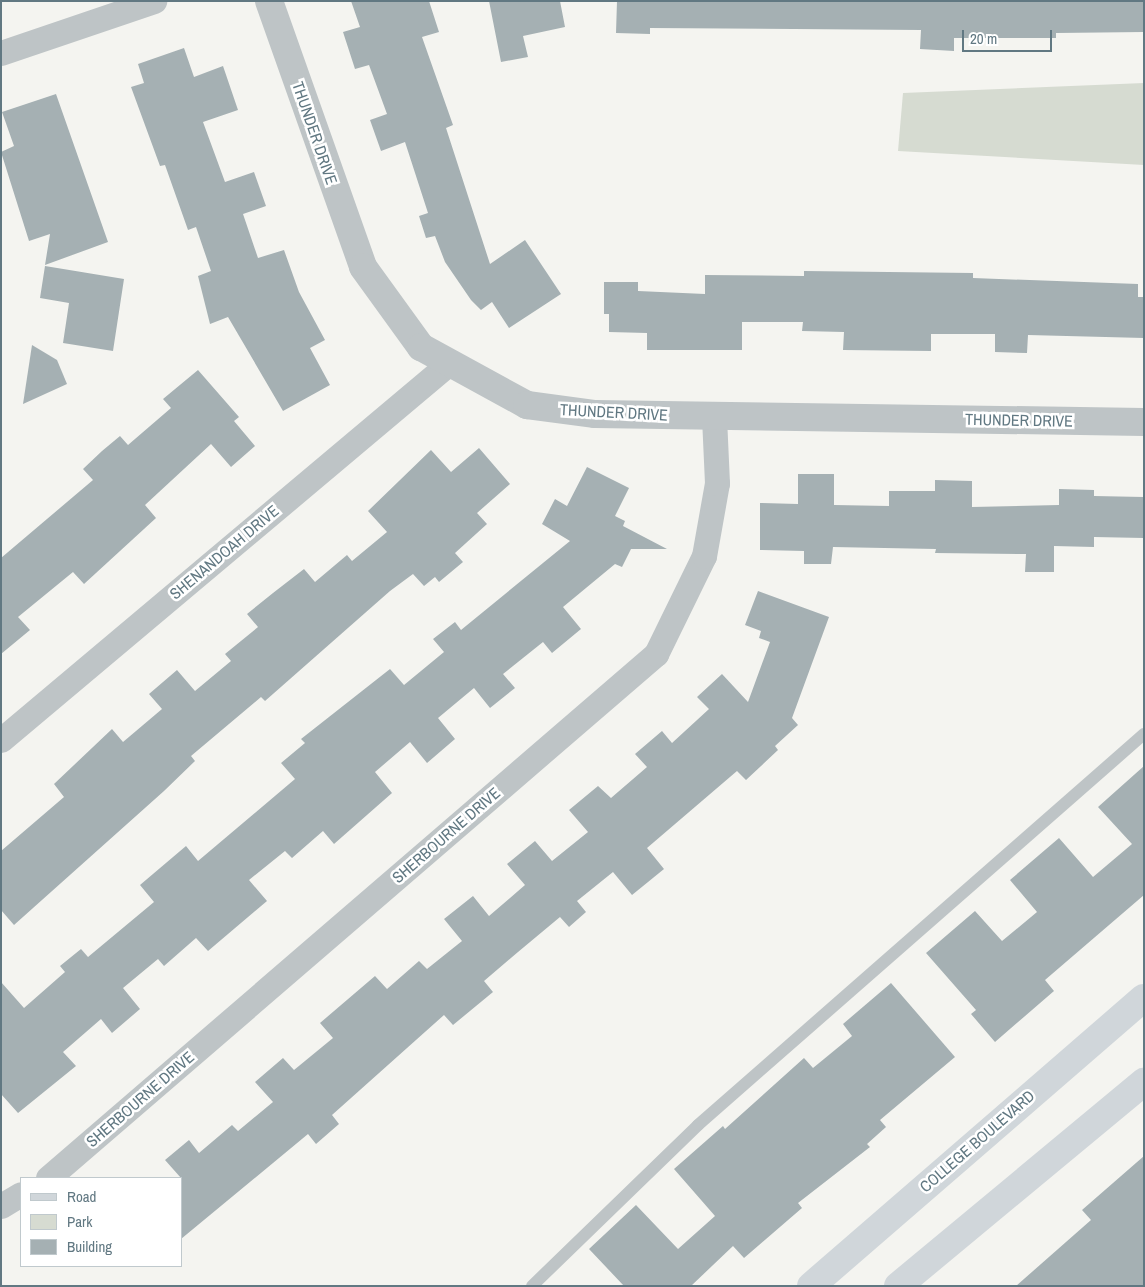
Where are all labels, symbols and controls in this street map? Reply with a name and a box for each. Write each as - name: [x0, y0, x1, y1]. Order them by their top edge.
- scale bar: [965, 20, 1055, 52]
- text: 20 m: [970, 28, 997, 49]
- street label: THUNDER DRIVE: [288, 79, 342, 187]
- street label: THUNDER DRIVE: [560, 400, 668, 424]
- street label: THUNDER DRIVE: [965, 409, 1073, 431]
- street label: SHENANDOAH DRIVE: [166, 501, 282, 603]
- street label: SHERBOURNE DRIVE: [388, 783, 504, 887]
- street label: SHERBOURNE DRIVE: [82, 1047, 198, 1151]
- street label: COLLEGE BOULEVARD: [916, 1086, 1038, 1196]
- legend: [20, 1177, 182, 1267]
- text: Road: [67, 1186, 96, 1207]
- text: Park: [67, 1211, 92, 1232]
- text: Building: [67, 1236, 112, 1257]

